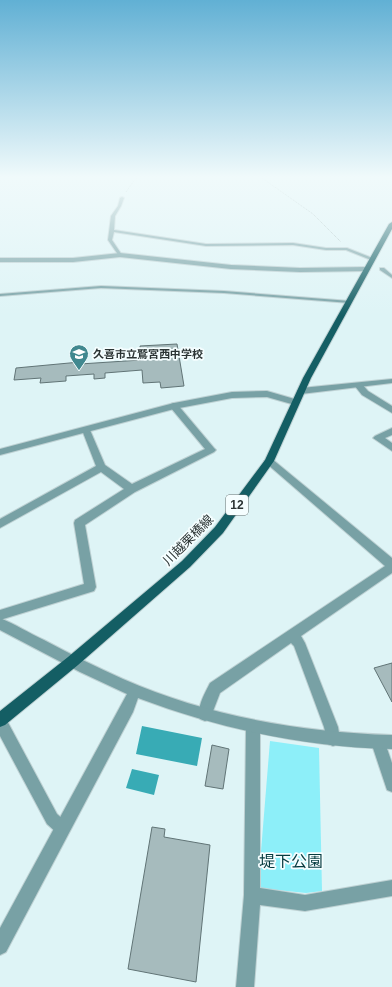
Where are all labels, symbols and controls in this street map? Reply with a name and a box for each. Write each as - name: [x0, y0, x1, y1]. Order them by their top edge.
- school or university icon: 久喜市立鷲宮西中学校: [68, 343, 90, 371]
- place label: 久喜市立鷲宮西中学校: [93, 348, 203, 360]
- road number: 12: [226, 495, 248, 515]
- street label: 川越栗橋線: [160, 512, 216, 568]
- park label: 堤下公園: [259, 853, 323, 870]

